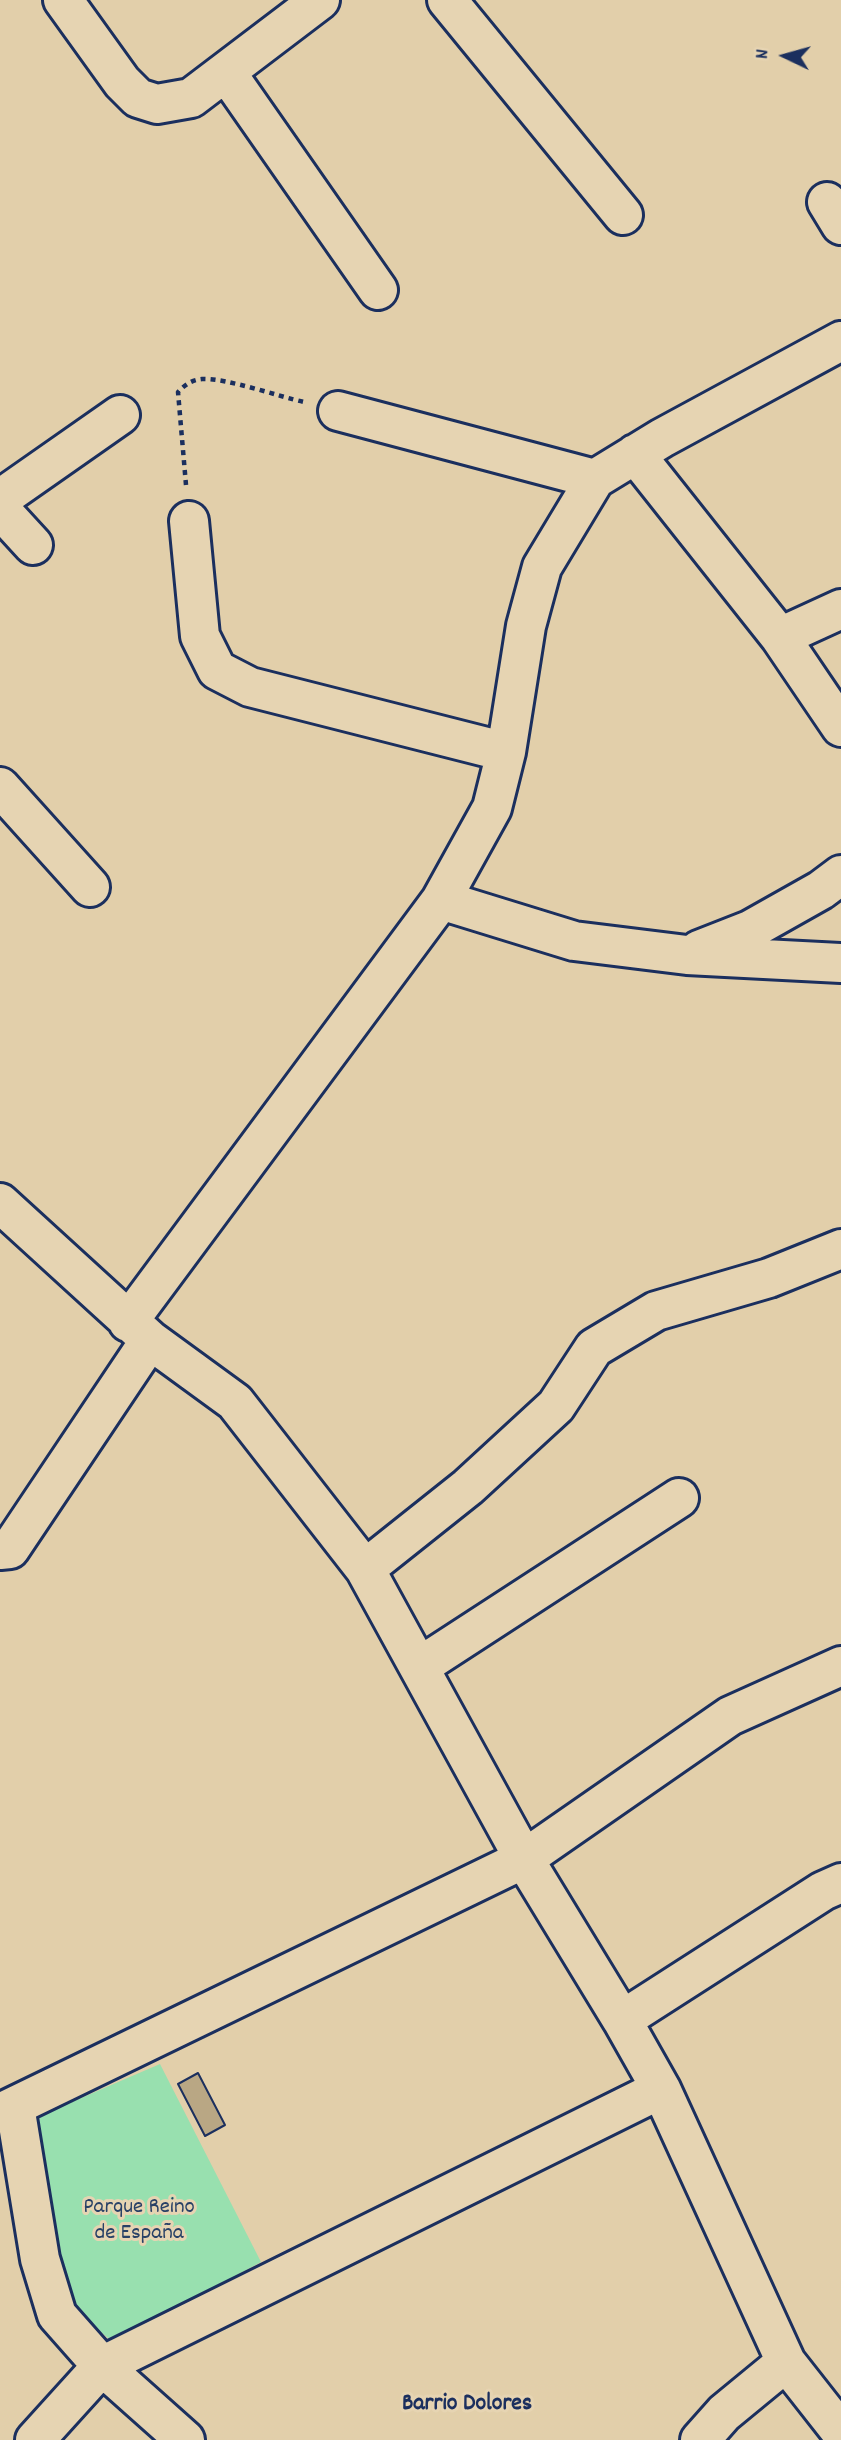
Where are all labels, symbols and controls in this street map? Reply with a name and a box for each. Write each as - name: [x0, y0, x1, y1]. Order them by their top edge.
- north arrow: [750, 21, 820, 91]
- text: N: [750, 48, 777, 60]
- park label: Parque Reino de España: [83, 2195, 195, 2249]
- district label: Barrio Dolores: [402, 2392, 532, 2420]

